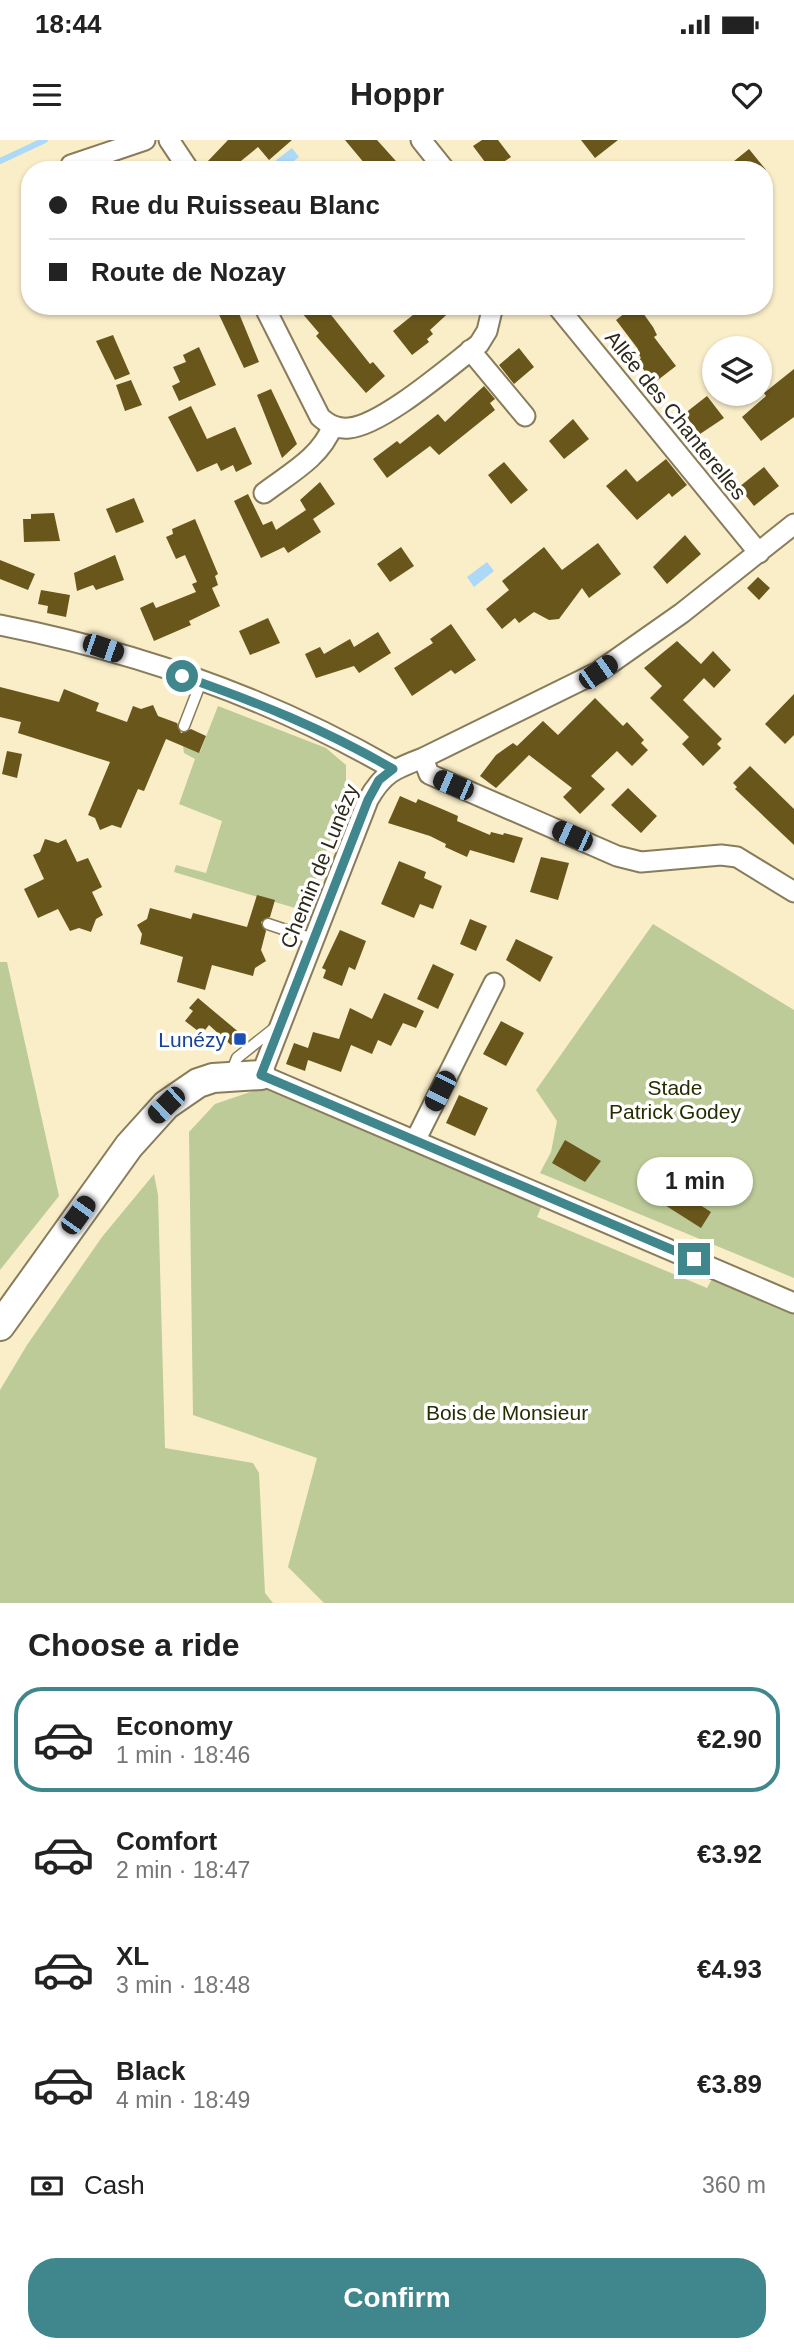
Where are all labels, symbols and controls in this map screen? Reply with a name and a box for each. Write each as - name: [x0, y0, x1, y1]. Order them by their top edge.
- text: 18:44: [35, 9, 102, 39]
- icon: menu: [28, 76, 66, 114]
- text: Hoppr: [350, 76, 444, 112]
- icon: heart: [728, 76, 766, 114]
- text: Rue du Ruisseau Blanc: [91, 190, 380, 220]
- text: Route de Nozay: [91, 257, 286, 287]
- street label: Allée des Chanterelles: [601, 326, 751, 504]
- map controls: [702, 336, 772, 406]
- button: layers: [702, 336, 772, 406]
- car: [80, 631, 127, 665]
- car: [575, 651, 622, 693]
- route start: [166, 660, 198, 692]
- car: [430, 767, 477, 803]
- street label: Chemin de Lunézy: [276, 780, 363, 951]
- car: [549, 818, 596, 854]
- place label: Lunézy: [158, 1028, 226, 1051]
- marker: Lunézy: [232, 1031, 248, 1047]
- car: [422, 1068, 459, 1114]
- park label: Stade Patrick Godey: [609, 1076, 741, 1123]
- car: [144, 1083, 189, 1127]
- callout: 1 min: [636, 1158, 752, 1206]
- text: 1 min: [665, 1168, 725, 1194]
- car: [58, 1192, 99, 1238]
- route end: [678, 1243, 710, 1275]
- park label: Bois de Monsieur: [426, 1401, 588, 1424]
- text: Choose a ride: [28, 1627, 240, 1663]
- icon: car: [32, 1708, 95, 1771]
- text: Economy: [116, 1711, 233, 1741]
- text: €2.90: [697, 1724, 762, 1754]
- text: 1 min · 18:46: [116, 1742, 250, 1768]
- icon: car: [32, 1823, 95, 1886]
- text: Comfort: [116, 1826, 217, 1856]
- text: €3.92: [697, 1839, 762, 1869]
- text: 2 min · 18:47: [116, 1857, 250, 1883]
- icon: car: [32, 1938, 95, 2001]
- text: XL: [116, 1941, 149, 1971]
- text: €4.93: [697, 1954, 762, 1984]
- text: 3 min · 18:48: [116, 1972, 250, 1998]
- icon: car: [32, 2053, 95, 2116]
- text: Black: [116, 2056, 185, 2086]
- text: €3.89: [697, 2069, 762, 2099]
- text: 4 min · 18:49: [116, 2087, 250, 2113]
- icon: cash: [28, 2167, 66, 2205]
- text: Cash: [84, 2170, 145, 2200]
- text: 360 m: [702, 2172, 766, 2198]
- button: Confirm: [28, 2258, 766, 2338]

